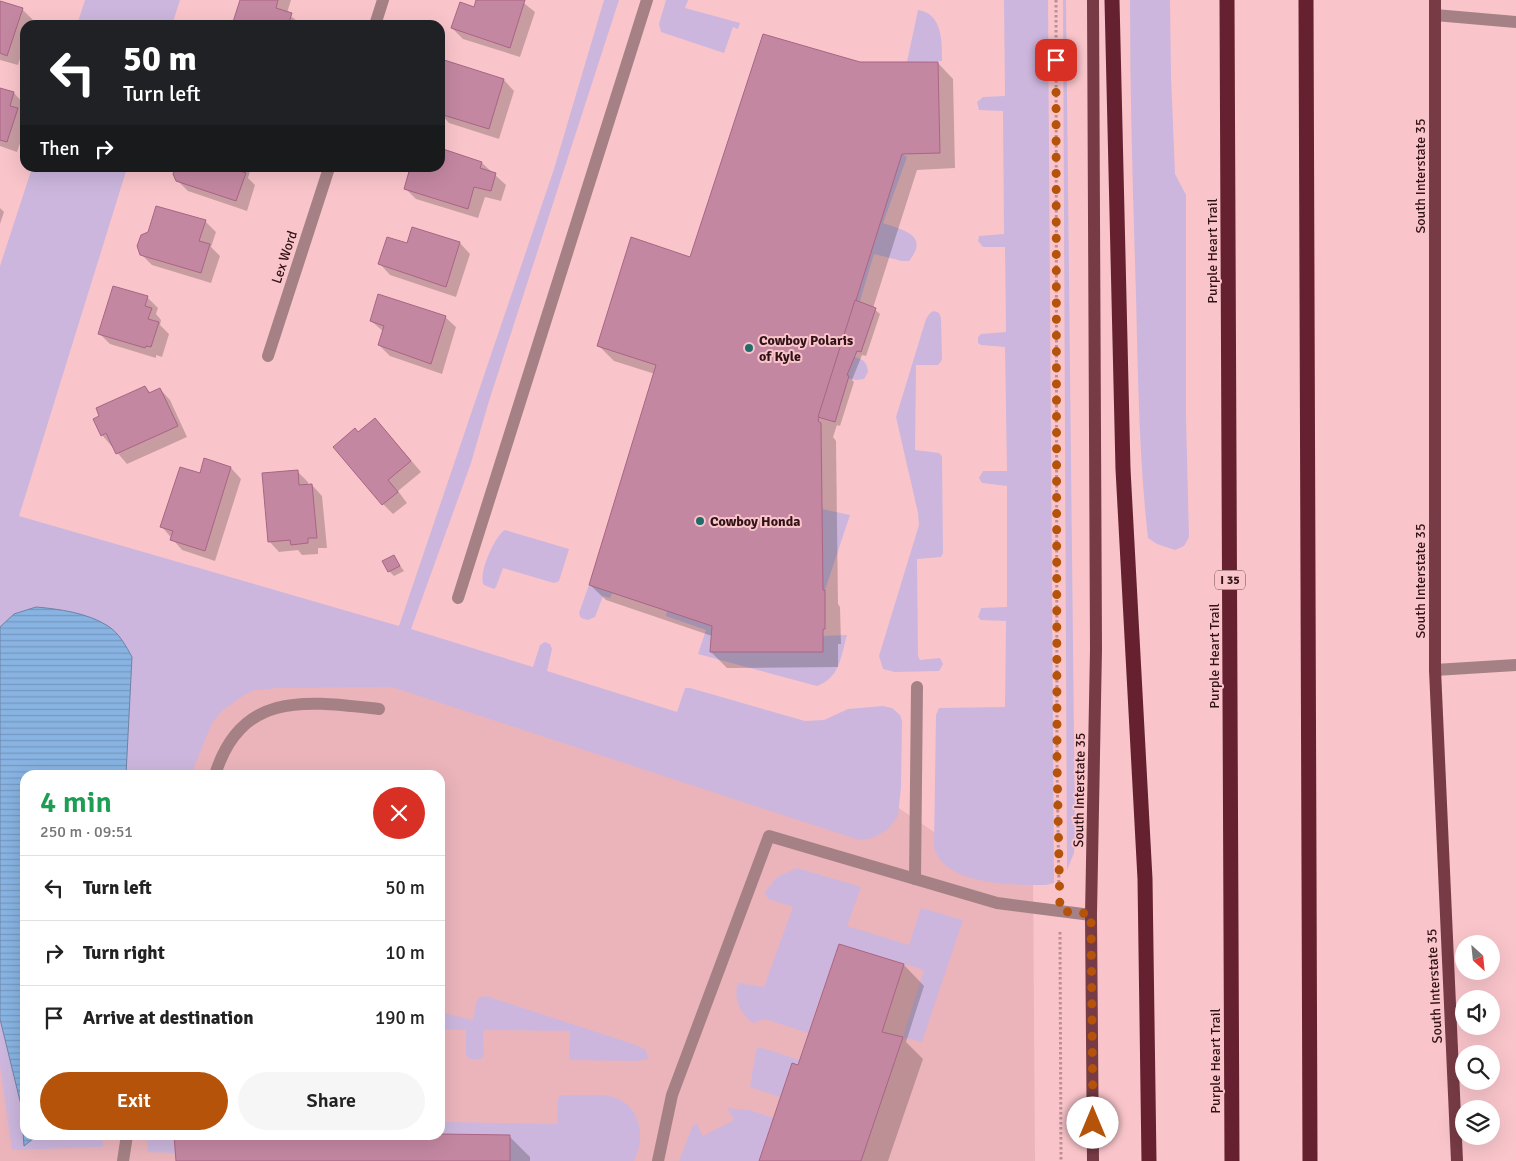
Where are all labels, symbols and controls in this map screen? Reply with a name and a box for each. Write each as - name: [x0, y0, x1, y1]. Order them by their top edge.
- text: 50 m: [123, 37, 197, 80]
- pin: [1035, 39, 1077, 81]
- icon: left: [40, 40, 105, 105]
- icon: arrive: [1042, 46, 1070, 74]
- text: Turn left: [123, 80, 201, 107]
- street label: South Interstate 35: [1412, 119, 1429, 233]
- icon: right: [90, 135, 118, 163]
- text: Then: [40, 137, 80, 161]
- street label: Purple Heart Trail: [1204, 198, 1221, 304]
- street label: Lex Word: [268, 229, 301, 286]
- place label: Cowboy Polaris of Kyle: [759, 332, 853, 365]
- marker: Cowboy Polaris of Kyle: [743, 342, 755, 354]
- place label: Cowboy Honda: [710, 513, 800, 530]
- marker: Cowboy Honda: [694, 515, 706, 527]
- street label: South Interstate 35: [1412, 524, 1429, 638]
- road number: I 35: [1215, 570, 1245, 590]
- street label: Purple Heart Trail: [1206, 603, 1223, 709]
- street label: South Interstate 35: [1070, 732, 1089, 848]
- text: 4 min: [40, 784, 112, 821]
- button: close: [373, 787, 425, 839]
- text: 250 m · 09:51: [40, 822, 133, 842]
- icon: left: [40, 874, 68, 902]
- text: Turn left: [83, 876, 152, 900]
- text: 50 m: [385, 876, 425, 900]
- street label: South Interstate 35: [1423, 928, 1446, 1044]
- north arrow: [1455, 935, 1500, 980]
- map controls: [1455, 935, 1500, 1145]
- icon: right: [40, 939, 68, 967]
- text: Turn right: [83, 941, 165, 965]
- text: 10 m: [385, 941, 425, 965]
- button: sound: [1455, 990, 1500, 1035]
- icon: arrive: [40, 1004, 68, 1032]
- text: Arrive at destination: [83, 1006, 254, 1030]
- text: 190 m: [375, 1006, 425, 1030]
- street label: Purple Heart Trail: [1207, 1008, 1224, 1114]
- button: search: [1455, 1045, 1500, 1090]
- button: Exit: [40, 1072, 228, 1130]
- button: Share: [238, 1072, 425, 1130]
- position arrow: [1066, 1096, 1118, 1148]
- button: layers: [1455, 1100, 1500, 1145]

